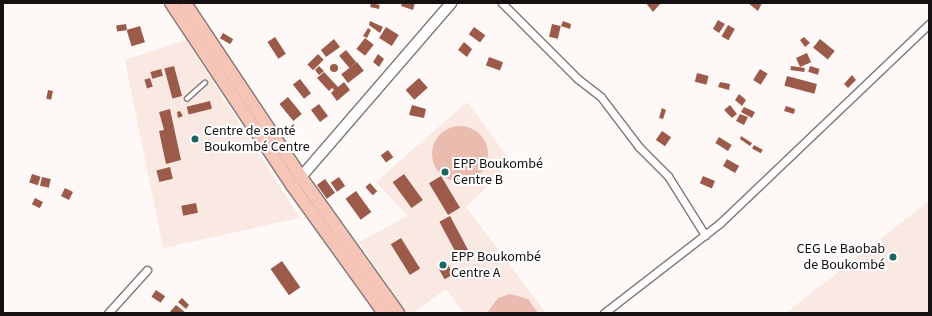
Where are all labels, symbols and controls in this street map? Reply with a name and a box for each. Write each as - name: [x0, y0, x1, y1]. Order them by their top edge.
- place label: Centre de santé Boukombé Centre: [204, 123, 310, 156]
- marker: Centre de santé Boukombé Centre: [189, 133, 201, 145]
- place label: EPP Boukombé Centre B: [453, 156, 543, 188]
- marker: EPP Boukombé Centre B: [440, 167, 450, 177]
- place label: CEG Le Baobab de Boukombé: [797, 241, 885, 274]
- place label: EPP Boukombé Centre A: [451, 249, 541, 282]
- marker: CEG Le Baobab de Boukombé: [888, 252, 898, 262]
- marker: EPP Boukombé Centre A: [438, 260, 448, 270]

